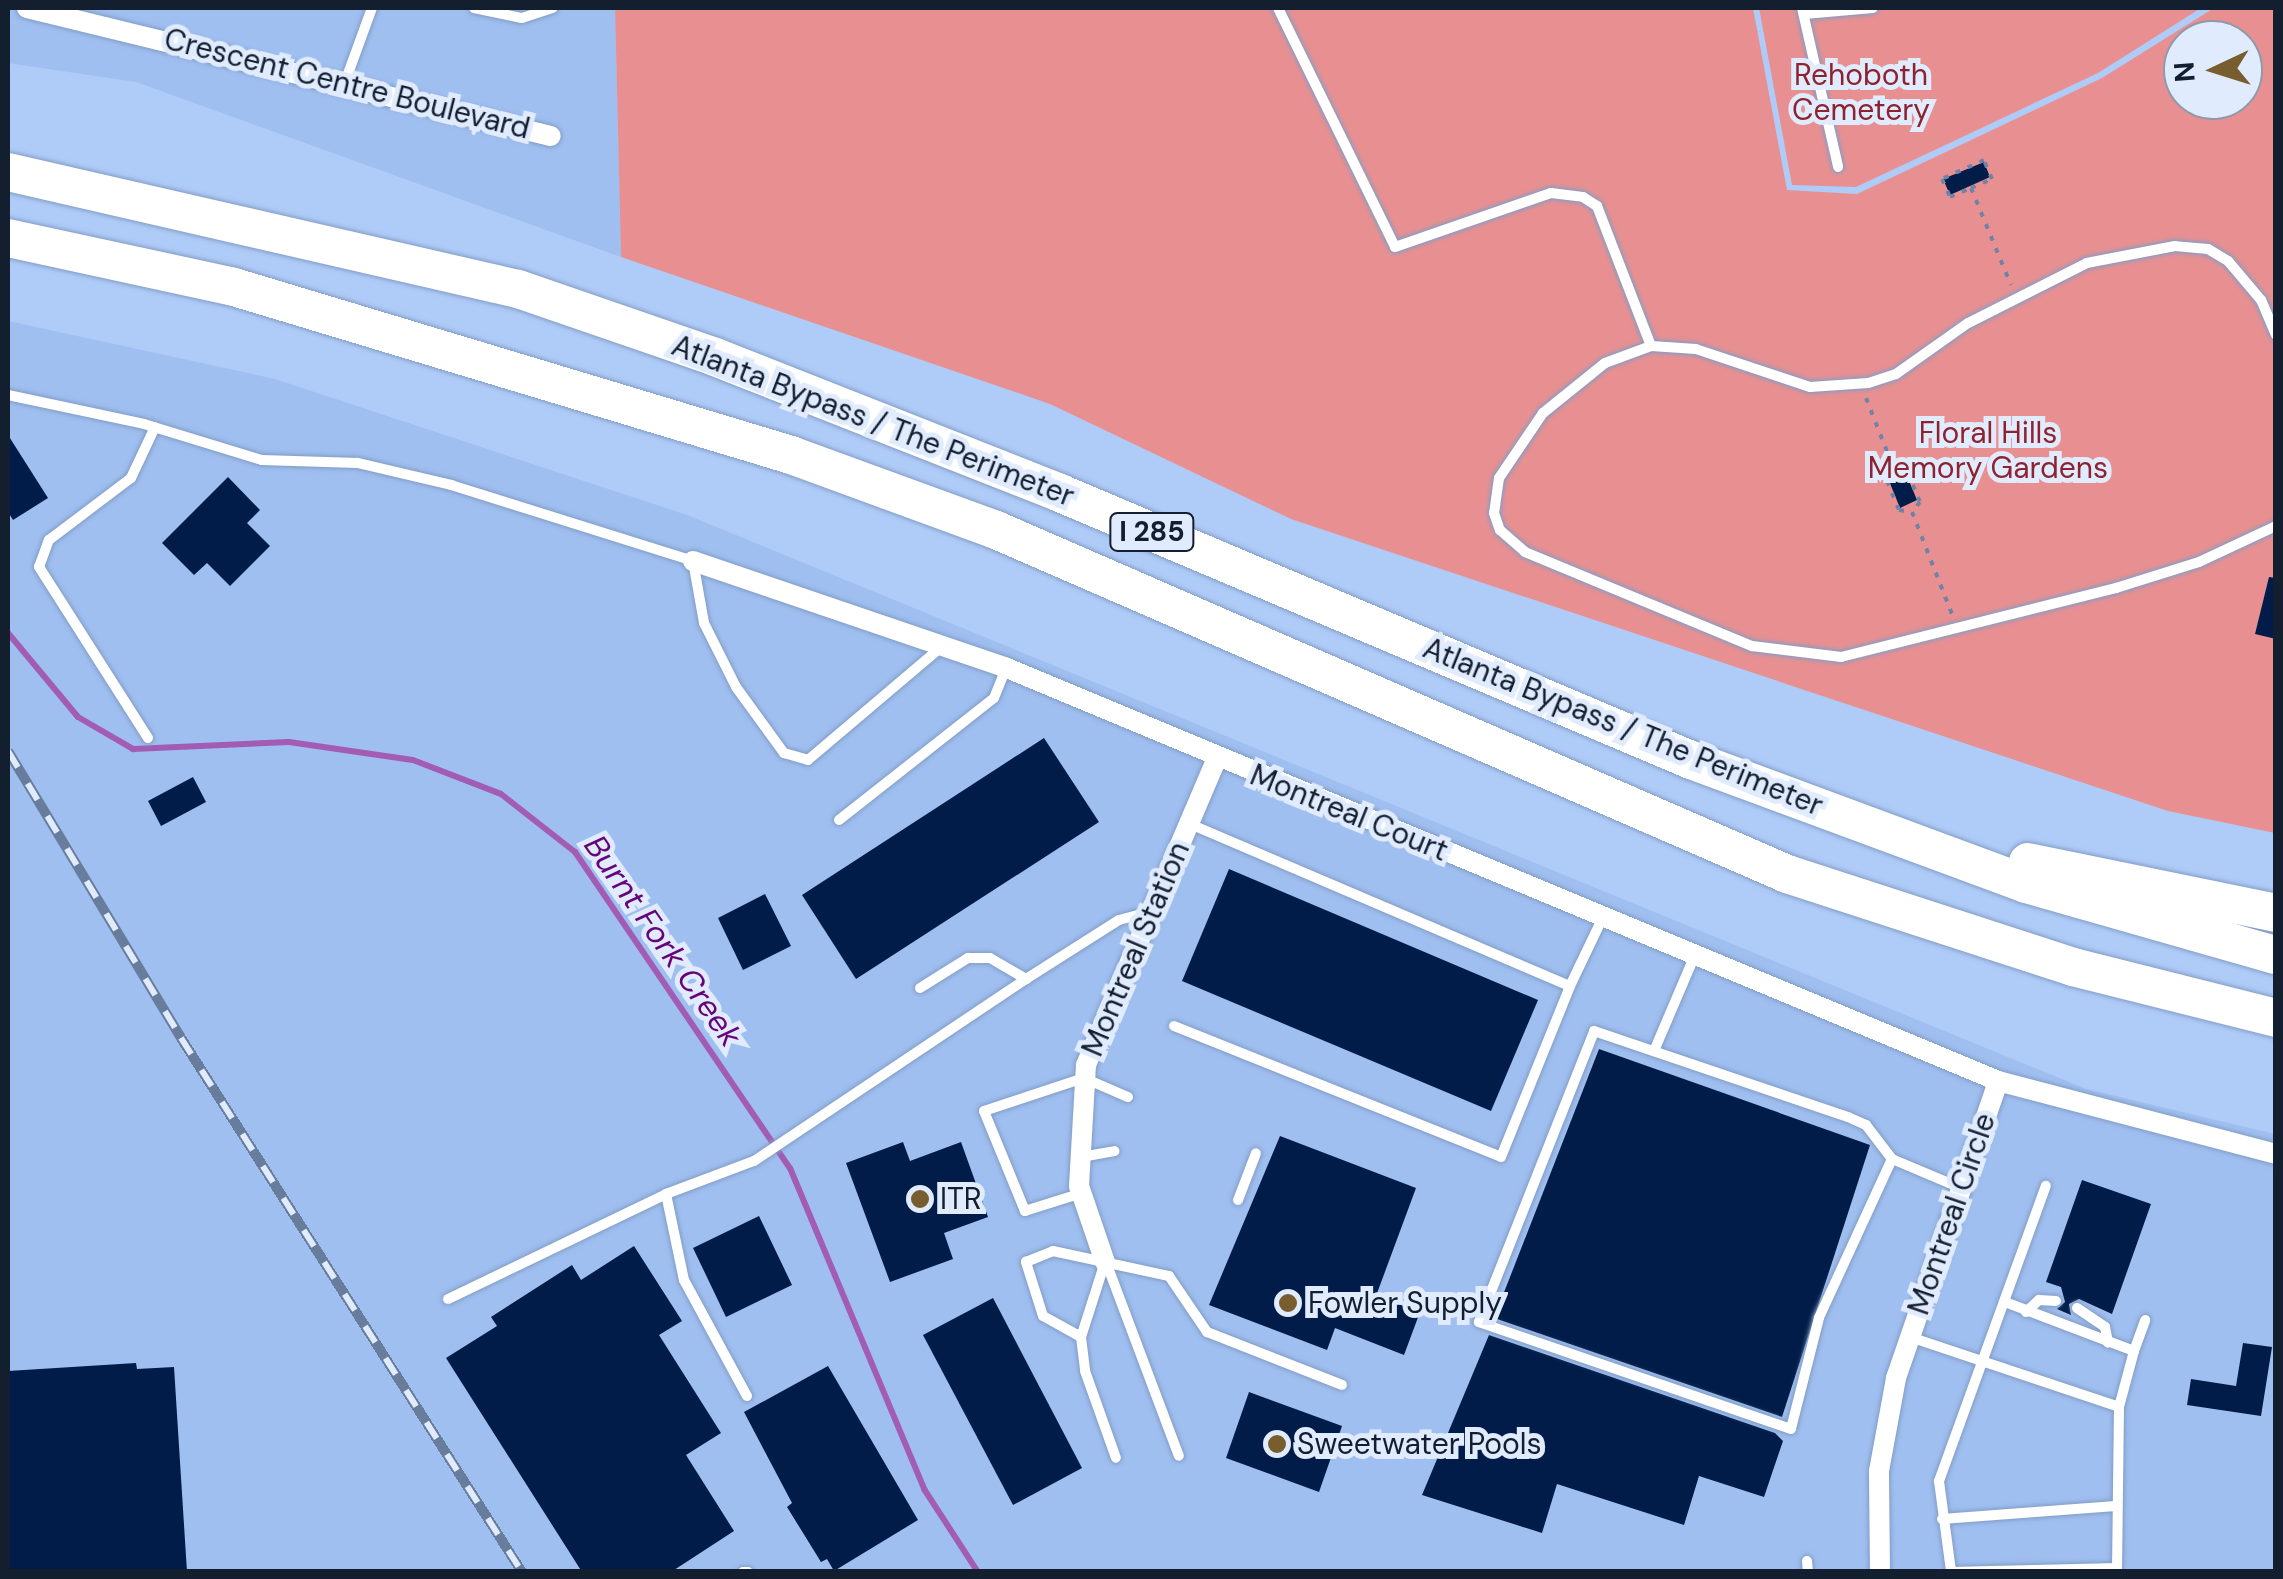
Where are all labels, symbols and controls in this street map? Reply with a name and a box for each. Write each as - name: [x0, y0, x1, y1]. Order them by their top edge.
- north arrow: [2163, 20, 2263, 120]
- street label: Crescent Centre Boulevard: [161, 21, 533, 147]
- park label: Rehoboth Cemetery: [1792, 57, 1930, 128]
- text: N: [2165, 61, 2204, 83]
- street label: Atlanta Bypass / The Perimeter: [667, 327, 1079, 515]
- park label: Floral Hills Memory Gardens: [1868, 415, 2108, 486]
- road number: I 285: [1107, 509, 1197, 555]
- street label: Atlanta Bypass / The Perimeter: [1418, 630, 1828, 824]
- street label: Montreal Court: [1245, 757, 1453, 869]
- water label: Burnt Fork Creek: [576, 828, 750, 1054]
- street label: Montreal Station: [1075, 836, 1197, 1062]
- street label: Montreal Circle: [1901, 1109, 2003, 1319]
- place label: ITR: [940, 1181, 982, 1217]
- marker: ITR: [909, 1188, 931, 1210]
- place label: Fowler Supply: [1308, 1285, 1502, 1321]
- marker: Fowler Supply: [1277, 1292, 1299, 1314]
- place label: Sweetwater Pools: [1297, 1426, 1542, 1462]
- marker: Sweetwater Pools: [1266, 1433, 1288, 1455]

